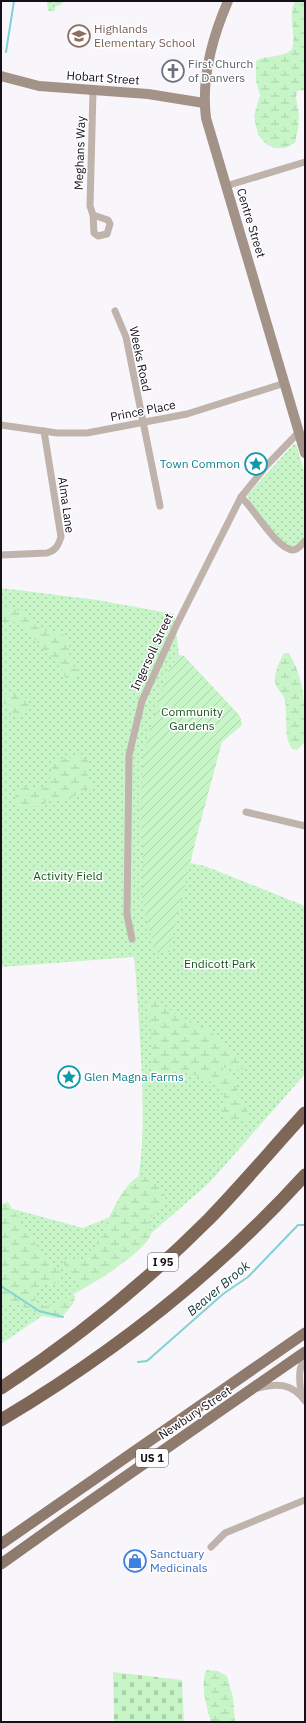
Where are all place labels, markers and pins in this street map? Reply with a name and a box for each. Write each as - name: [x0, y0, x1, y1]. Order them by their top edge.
- place label: Highlands Elementary School: [94, 21, 195, 50]
- school or university icon: Highlands Elementary School: [66, 23, 92, 49]
- place label: First Church of Danvers: [188, 56, 253, 85]
- church icon: First Church of Danvers: [160, 58, 186, 84]
- place icon: Town Common: [243, 451, 269, 477]
- place label: Town Common: [160, 456, 240, 471]
- place icon: Glen Magna Farms: [56, 1064, 82, 1090]
- place label: Glen Magna Farms: [84, 1069, 184, 1084]
- place label: Sanctuary Medicinals: [150, 1546, 208, 1575]
- shop icon: Sanctuary Medicinals: [122, 1548, 148, 1574]

